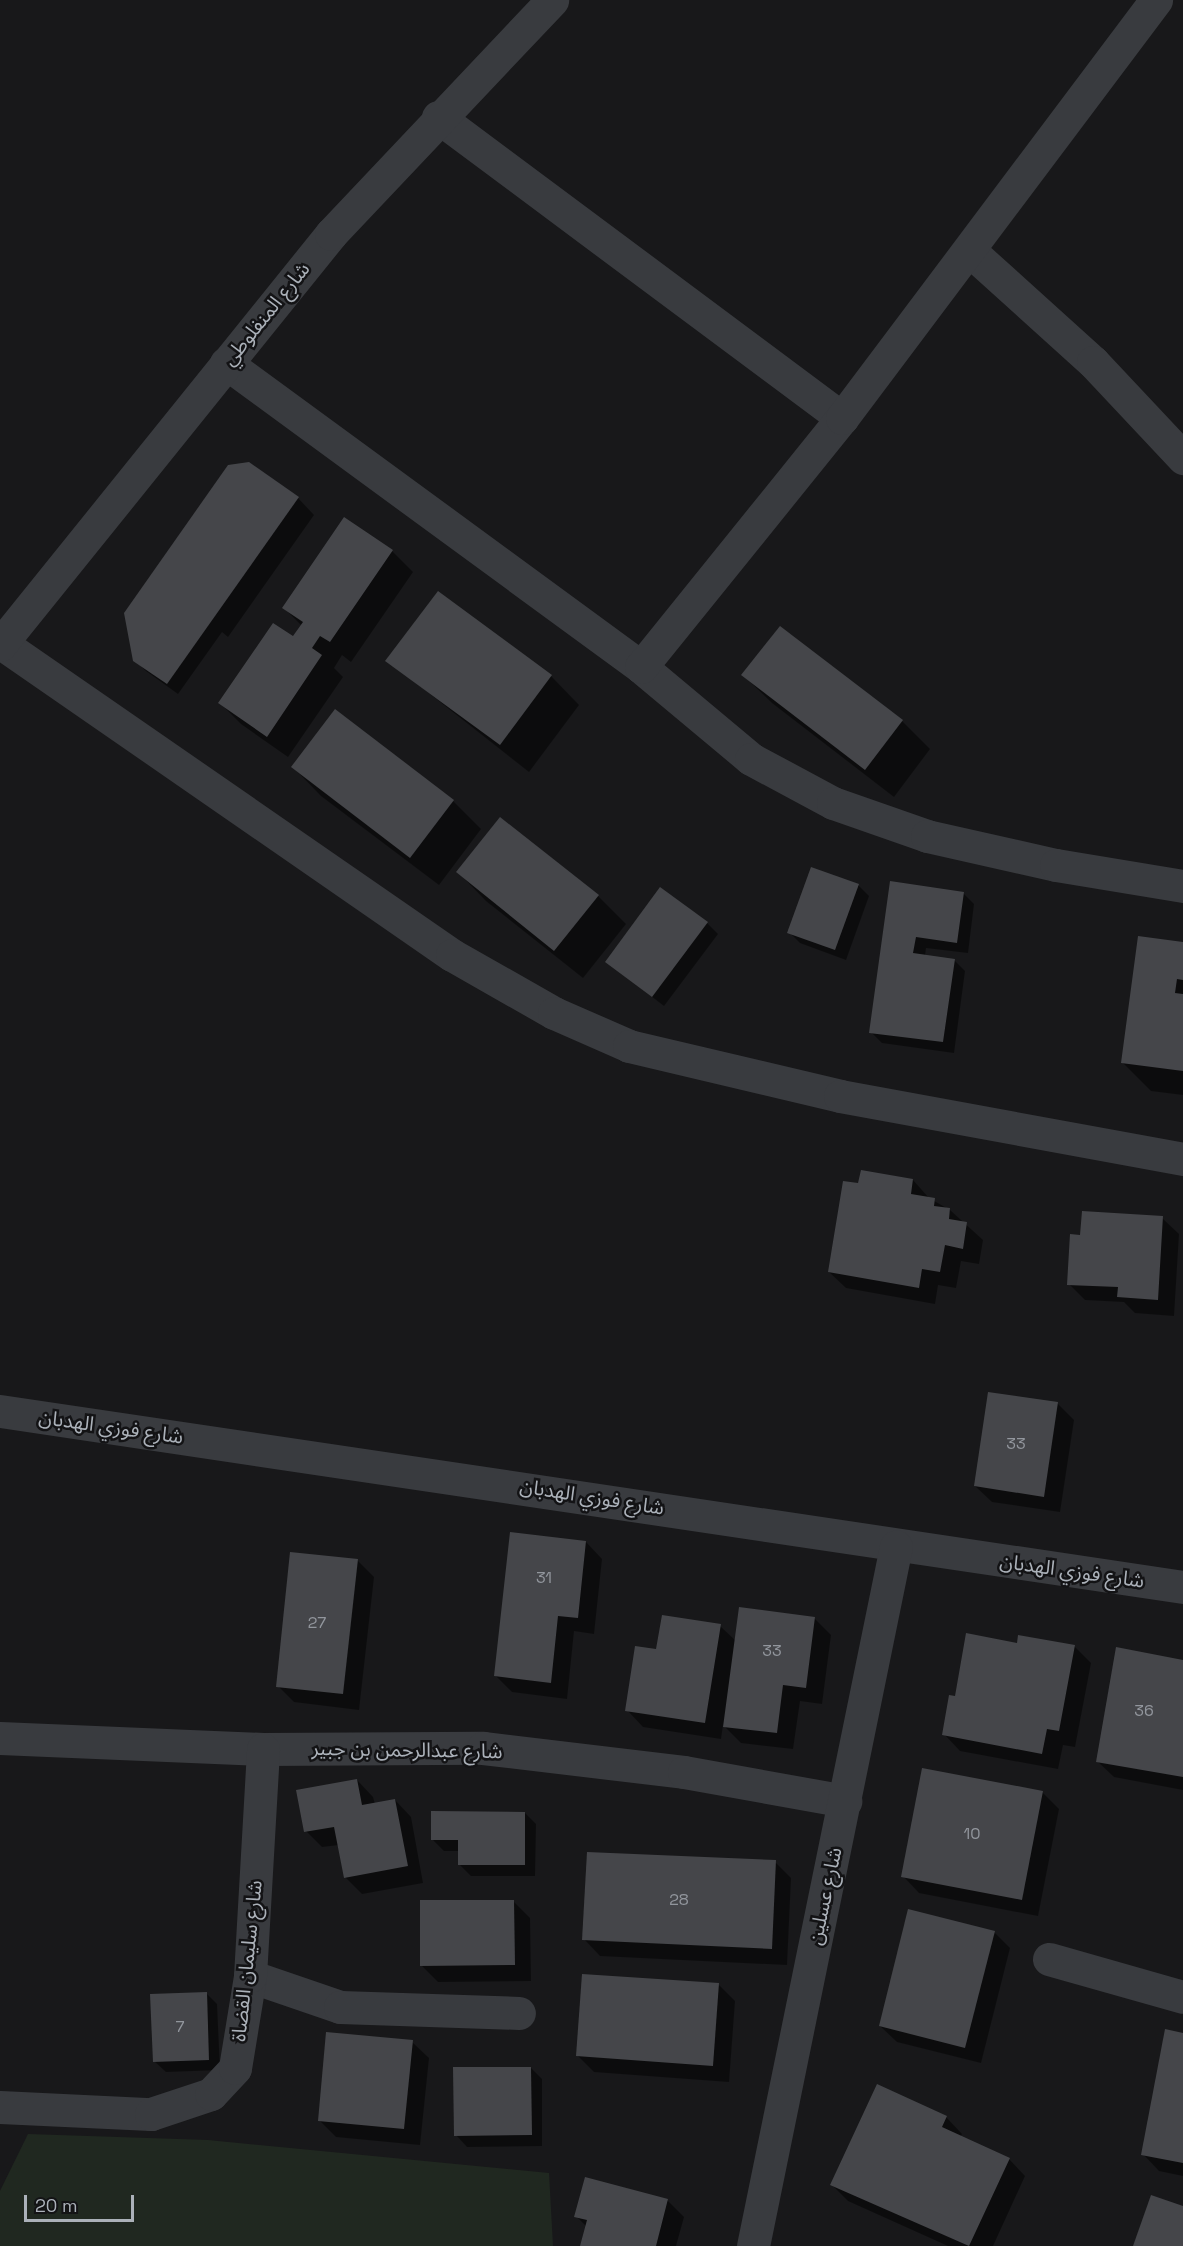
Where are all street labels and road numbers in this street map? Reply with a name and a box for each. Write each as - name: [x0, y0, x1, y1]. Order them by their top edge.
- street label: شارع المنفلوطي: [217, 257, 315, 371]
- street label: شارع فوزي الهدبان: [37, 1405, 185, 1449]
- street label: شارع فوزي الهدبان: [518, 1474, 666, 1520]
- street label: شارع فوزي الهدبان: [998, 1549, 1146, 1593]
- street label: شارع عبدالرحمن بن جبير: [311, 1736, 503, 1764]
- street label: شارع عسلين: [803, 1845, 847, 1947]
- street label: شارع سليمان القضاة: [227, 1879, 267, 2043]

